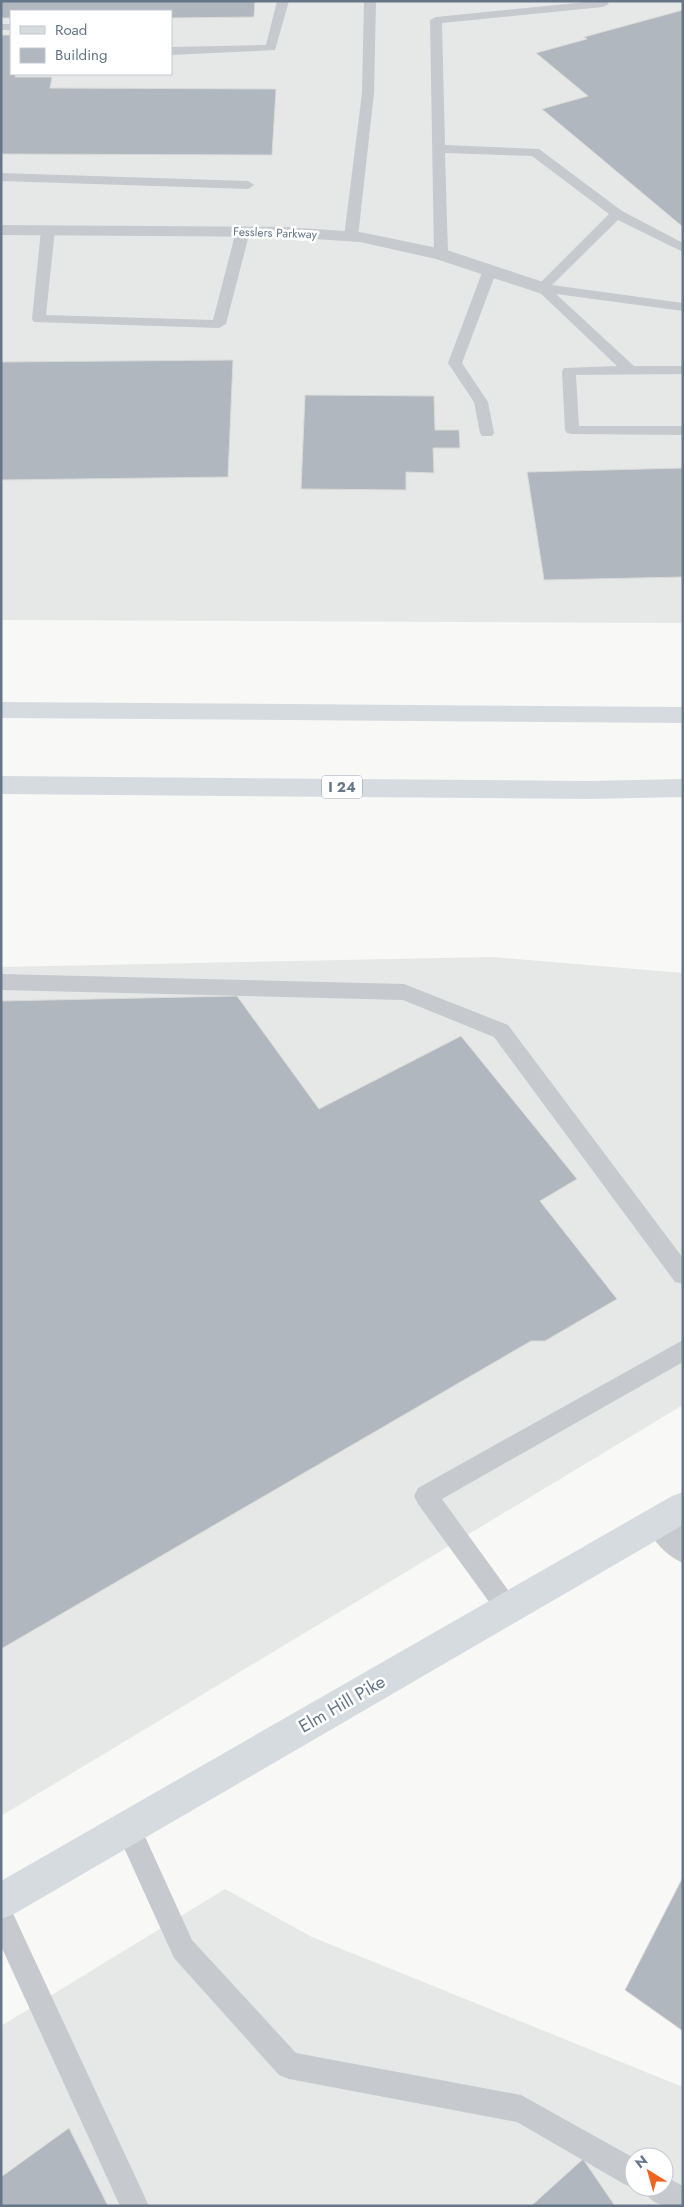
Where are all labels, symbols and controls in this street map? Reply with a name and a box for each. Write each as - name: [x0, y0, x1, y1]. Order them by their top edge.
- legend: [10, 10, 172, 75]
- text: Road: [55, 19, 87, 41]
- text: Building: [55, 44, 107, 66]
- street label: Fesslers Parkway: [233, 223, 318, 243]
- road number: I 24: [322, 776, 362, 799]
- street label: Elm Hill Pike: [294, 1669, 390, 1739]
- north arrow: [624, 2147, 674, 2197]
- text: N: [631, 2150, 652, 2173]

